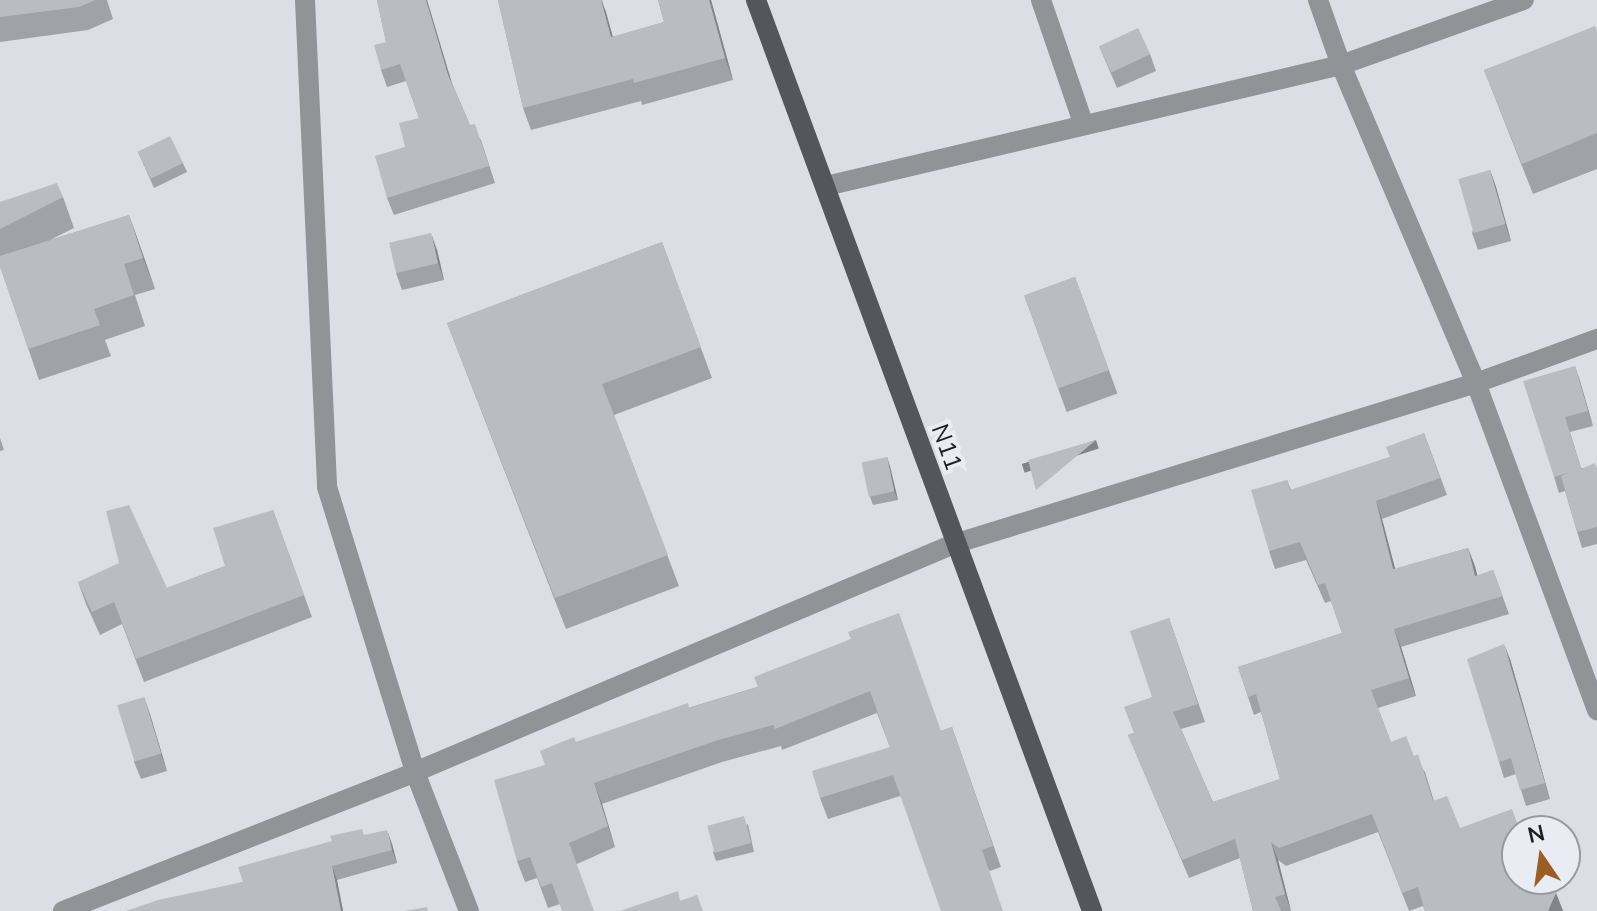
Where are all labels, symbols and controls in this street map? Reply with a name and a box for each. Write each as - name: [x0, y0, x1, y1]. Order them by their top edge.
- street label: N11: [925, 420, 969, 474]
- north arrow: [1501, 815, 1581, 895]
- text: N: [1525, 818, 1547, 849]

